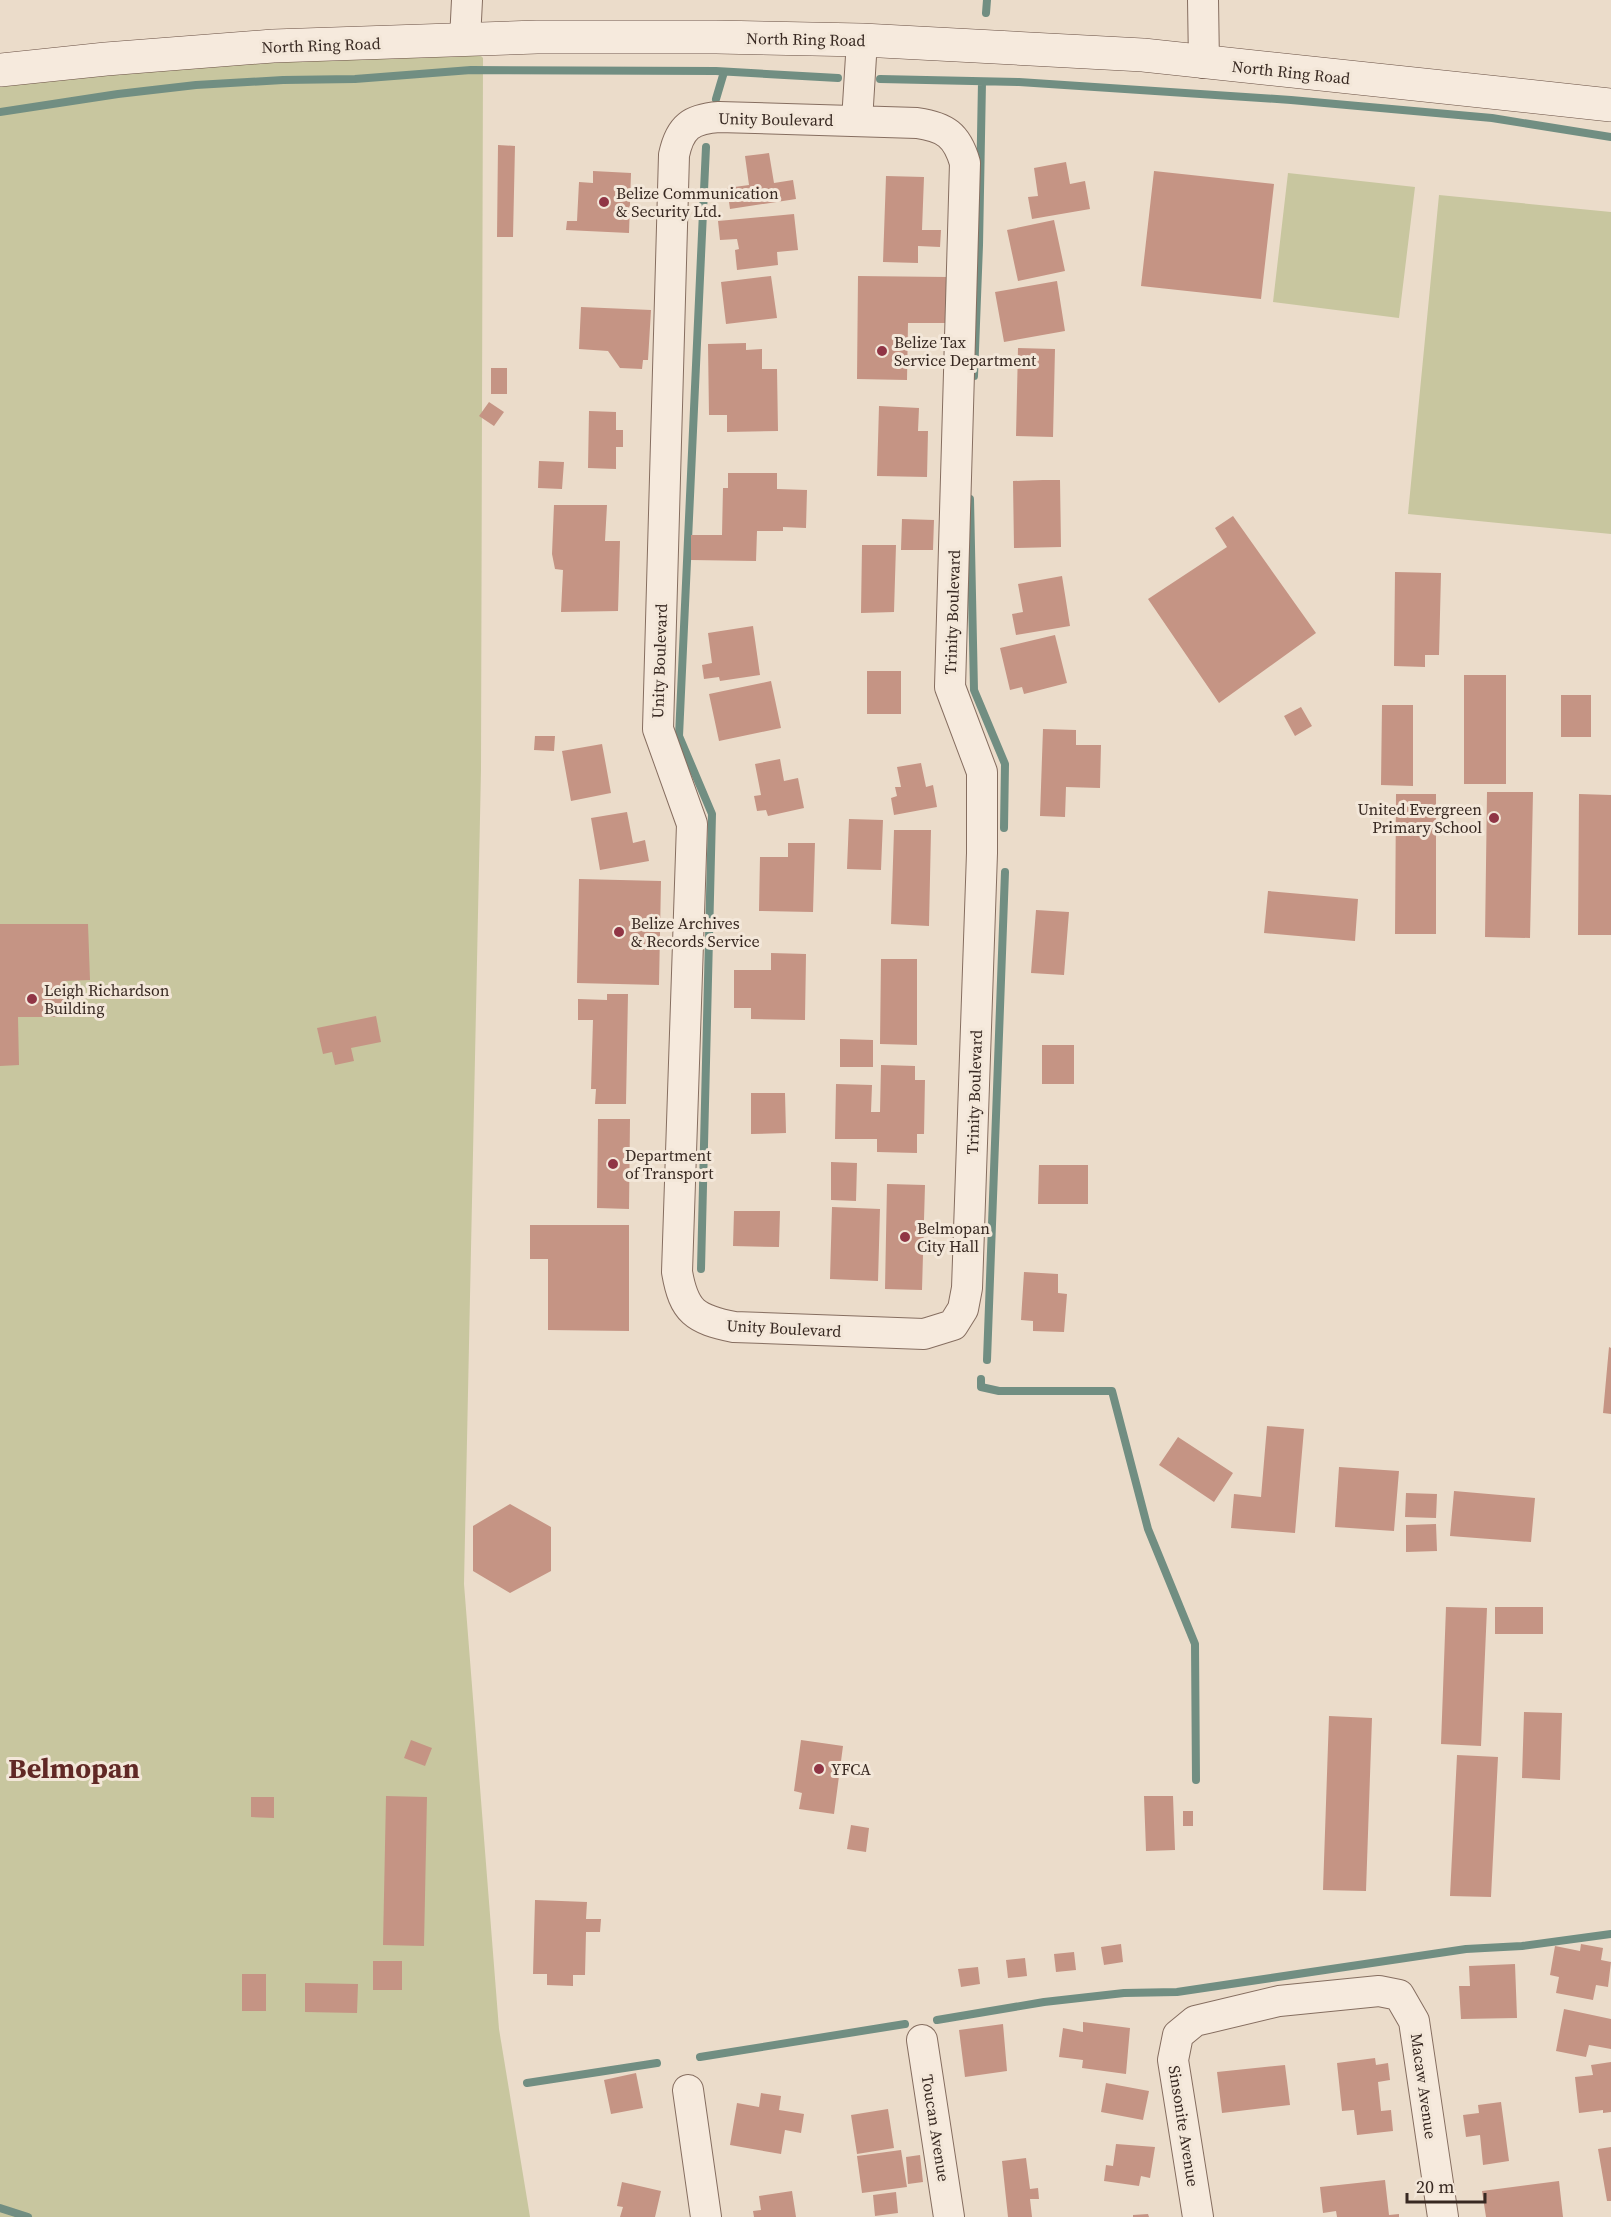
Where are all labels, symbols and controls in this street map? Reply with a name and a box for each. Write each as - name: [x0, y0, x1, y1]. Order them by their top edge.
- street label: North Ring Road: [746, 27, 866, 51]
- street label: North Ring Road: [261, 32, 381, 58]
- street label: North Ring Road: [1231, 55, 1351, 89]
- street label: Unity Boulevard: [718, 107, 834, 131]
- place label: Belize Communication & Security Ltd.: [616, 182, 779, 222]
- marker: Belize Communication & Security Ltd.: [597, 195, 611, 209]
- place label: Belize Tax Service Department: [894, 331, 1037, 371]
- marker: Belize Tax Service Department: [875, 344, 889, 358]
- street label: Trinity Boulevard: [939, 549, 965, 675]
- street label: Unity Boulevard: [646, 603, 672, 719]
- place label: United Evergreen Primary School: [1357, 798, 1482, 838]
- marker: United Evergreen Primary School: [1487, 811, 1501, 825]
- place label: Belize Archives & Records Service: [631, 912, 760, 952]
- marker: Belize Archives & Records Service: [612, 925, 626, 939]
- place label: Leigh Richardson Building: [44, 979, 170, 1019]
- marker: Leigh Richardson Building: [25, 992, 39, 1006]
- street label: Trinity Boulevard: [961, 1029, 987, 1155]
- place label: Department of Transport: [625, 1144, 714, 1184]
- marker: Department of Transport: [606, 1157, 620, 1171]
- place label: Belmopan City Hall: [917, 1217, 990, 1257]
- marker: Belmopan City Hall: [898, 1230, 912, 1244]
- street label: Unity Boulevard: [726, 1314, 842, 1342]
- district label: Belmopan: [8, 1749, 140, 1787]
- place label: YFCA: [831, 1758, 871, 1780]
- marker: YFCA: [812, 1762, 826, 1776]
- street label: Macaw Avenue: [1406, 2032, 1442, 2140]
- street label: Sinsonite Avenue: [1164, 2064, 1204, 2188]
- street label: Toucan Avenue: [917, 2073, 955, 2183]
- scale bar: [1407, 2166, 1485, 2204]
- text: 20 m: [1416, 2174, 1454, 2199]

